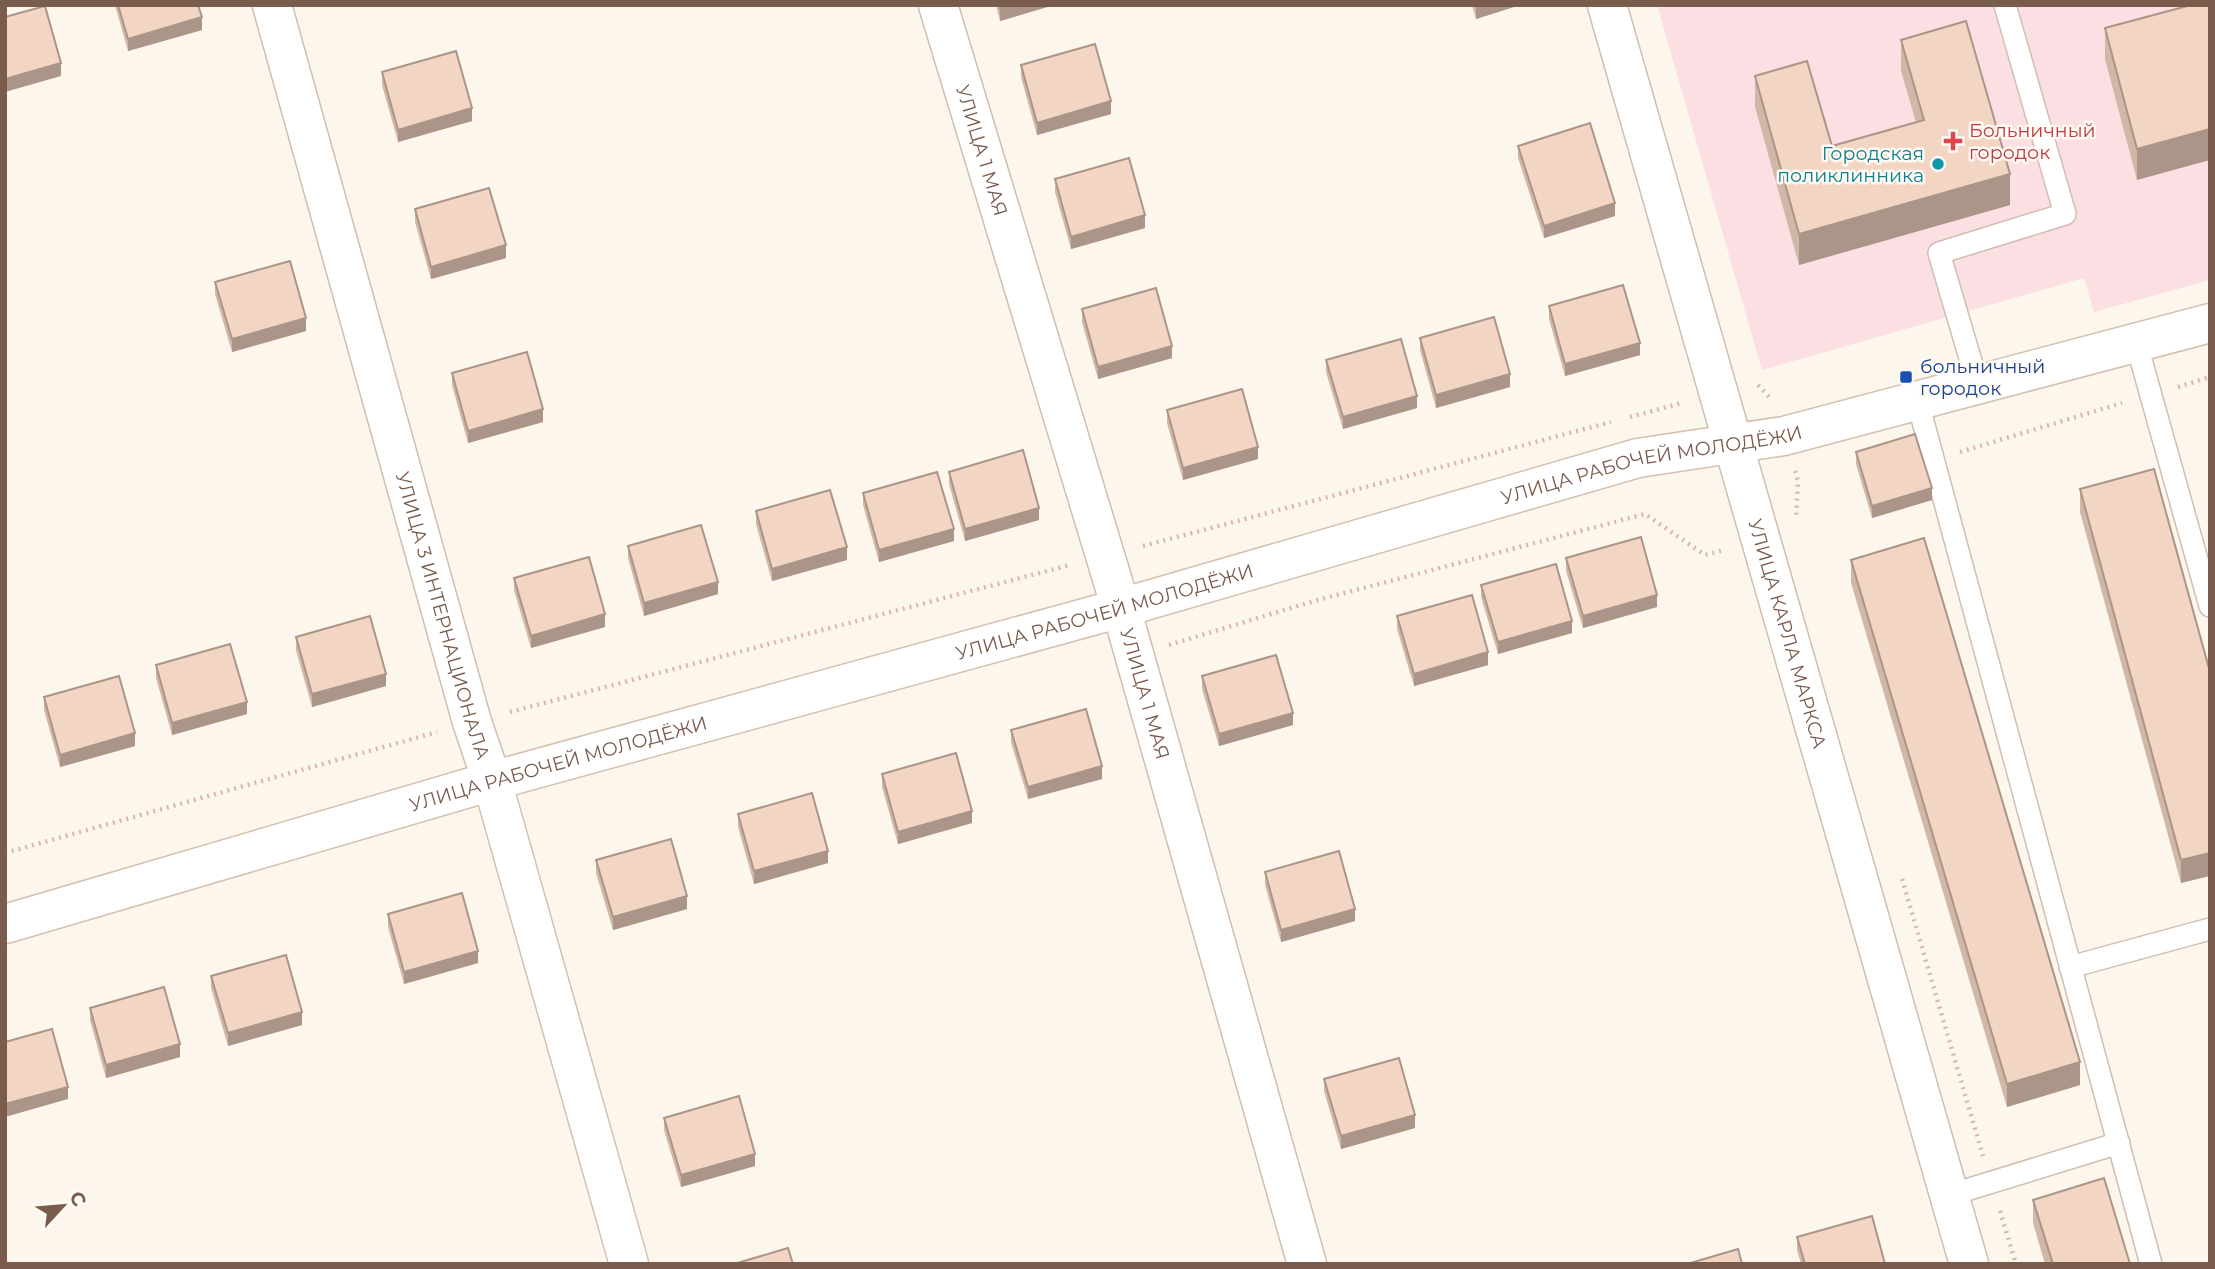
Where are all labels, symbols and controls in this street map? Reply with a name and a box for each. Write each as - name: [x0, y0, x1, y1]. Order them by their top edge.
- street label: УЛИЦА 1 МАЯ: [951, 82, 1012, 219]
- place label: Больничный городок: [1969, 119, 2096, 164]
- marker: Больничный городок: [1943, 131, 1963, 151]
- place label: Городская поликлинника: [1777, 142, 1924, 187]
- marker: Городская поликлинника: [1930, 156, 1946, 172]
- place label: больничный городок: [1920, 355, 2045, 400]
- marker: больничный городок: [1898, 369, 1914, 385]
- street label: УЛИЦА РАБОЧЕЙ МОЛОДЁЖИ: [1498, 421, 1805, 509]
- street label: УЛИЦА 3 ИНТЕРНАЦИОНАЛА: [391, 469, 495, 762]
- street label: УЛИЦА КАРЛА МАРКСА: [1743, 516, 1831, 751]
- street label: УЛИЦА РАБОЧЕЙ МОЛОДЁЖИ: [953, 559, 1256, 665]
- street label: УЛИЦА 1 МАЯ: [1115, 625, 1174, 762]
- street label: УЛИЦА РАБОЧЕЙ МОЛОДЁЖИ: [407, 711, 710, 817]
- north arrow: [28, 1171, 98, 1241]
- text: С: [64, 1188, 91, 1210]

